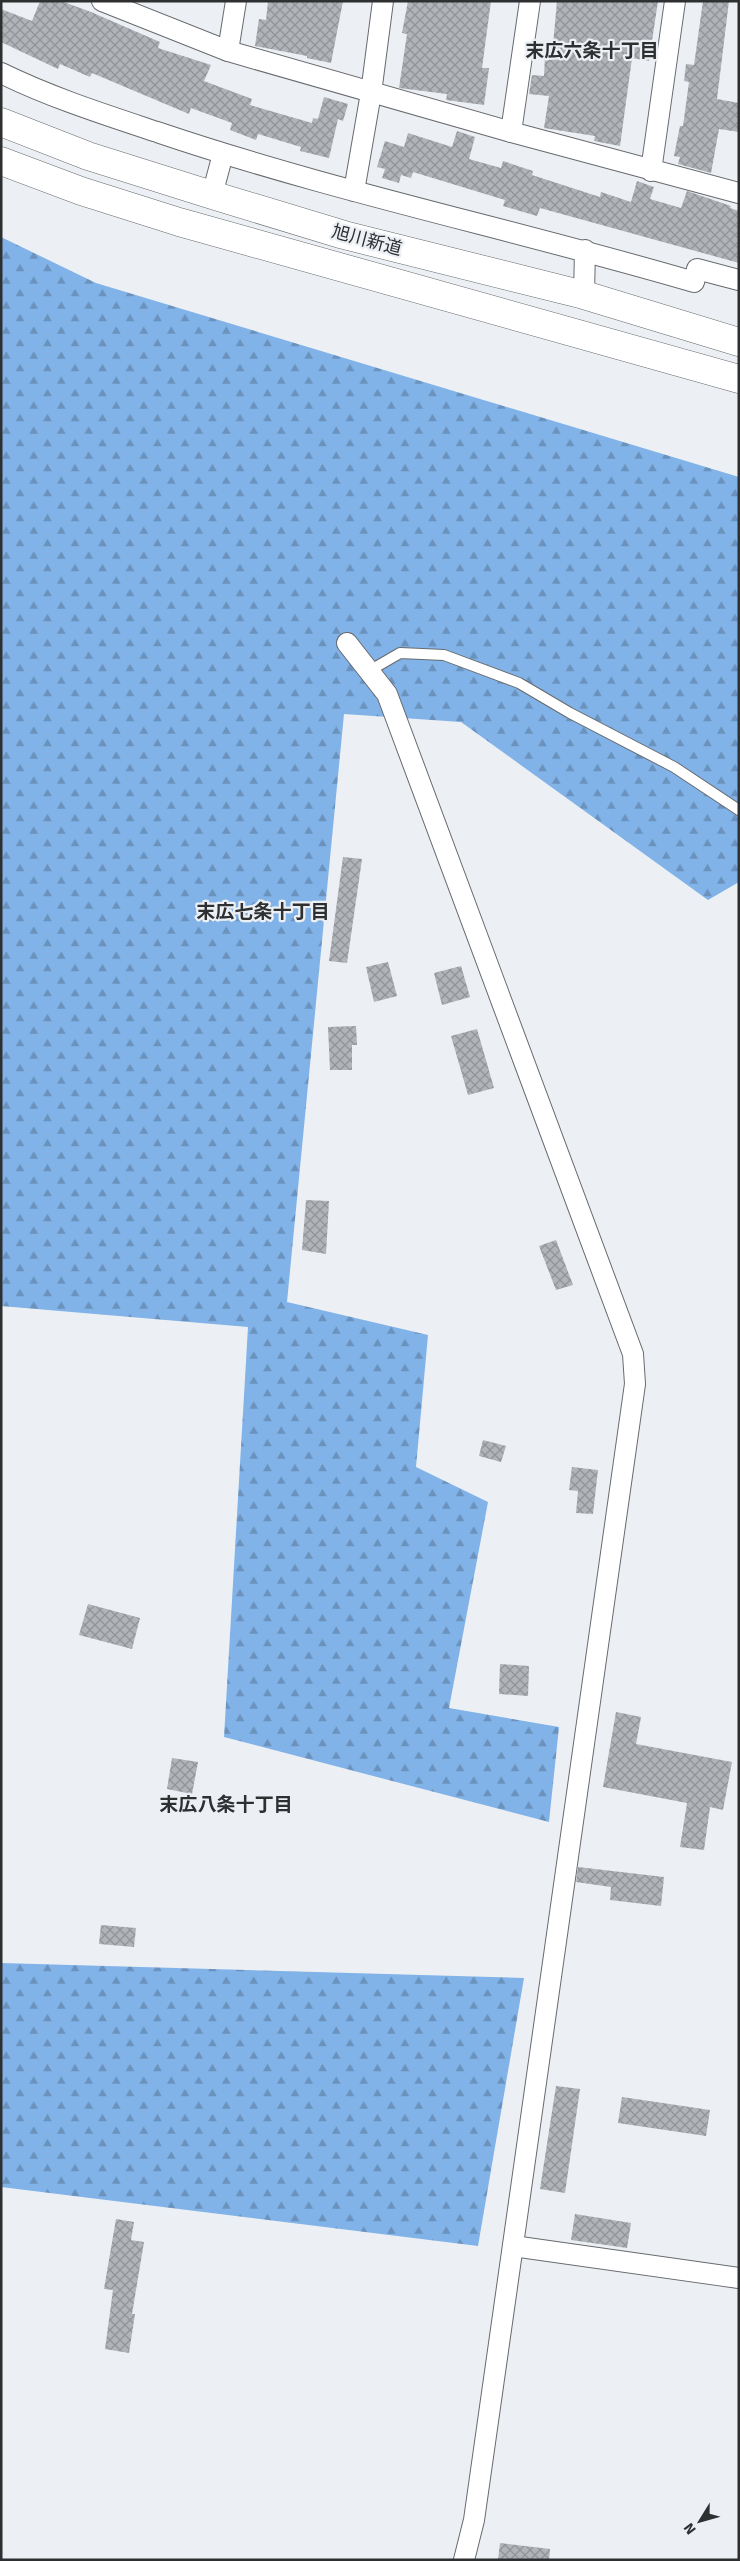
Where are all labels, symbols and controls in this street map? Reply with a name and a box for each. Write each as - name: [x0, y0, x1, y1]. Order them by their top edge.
- district label: 末広六条十丁目: [525, 39, 659, 63]
- street label: 旭川新道: [329, 220, 405, 260]
- district label: 末広七条十丁目: [196, 900, 330, 924]
- district label: 末広八条十丁目: [159, 1793, 293, 1817]
- north arrow: [675, 2496, 725, 2546]
- text: N: [680, 2520, 700, 2538]

